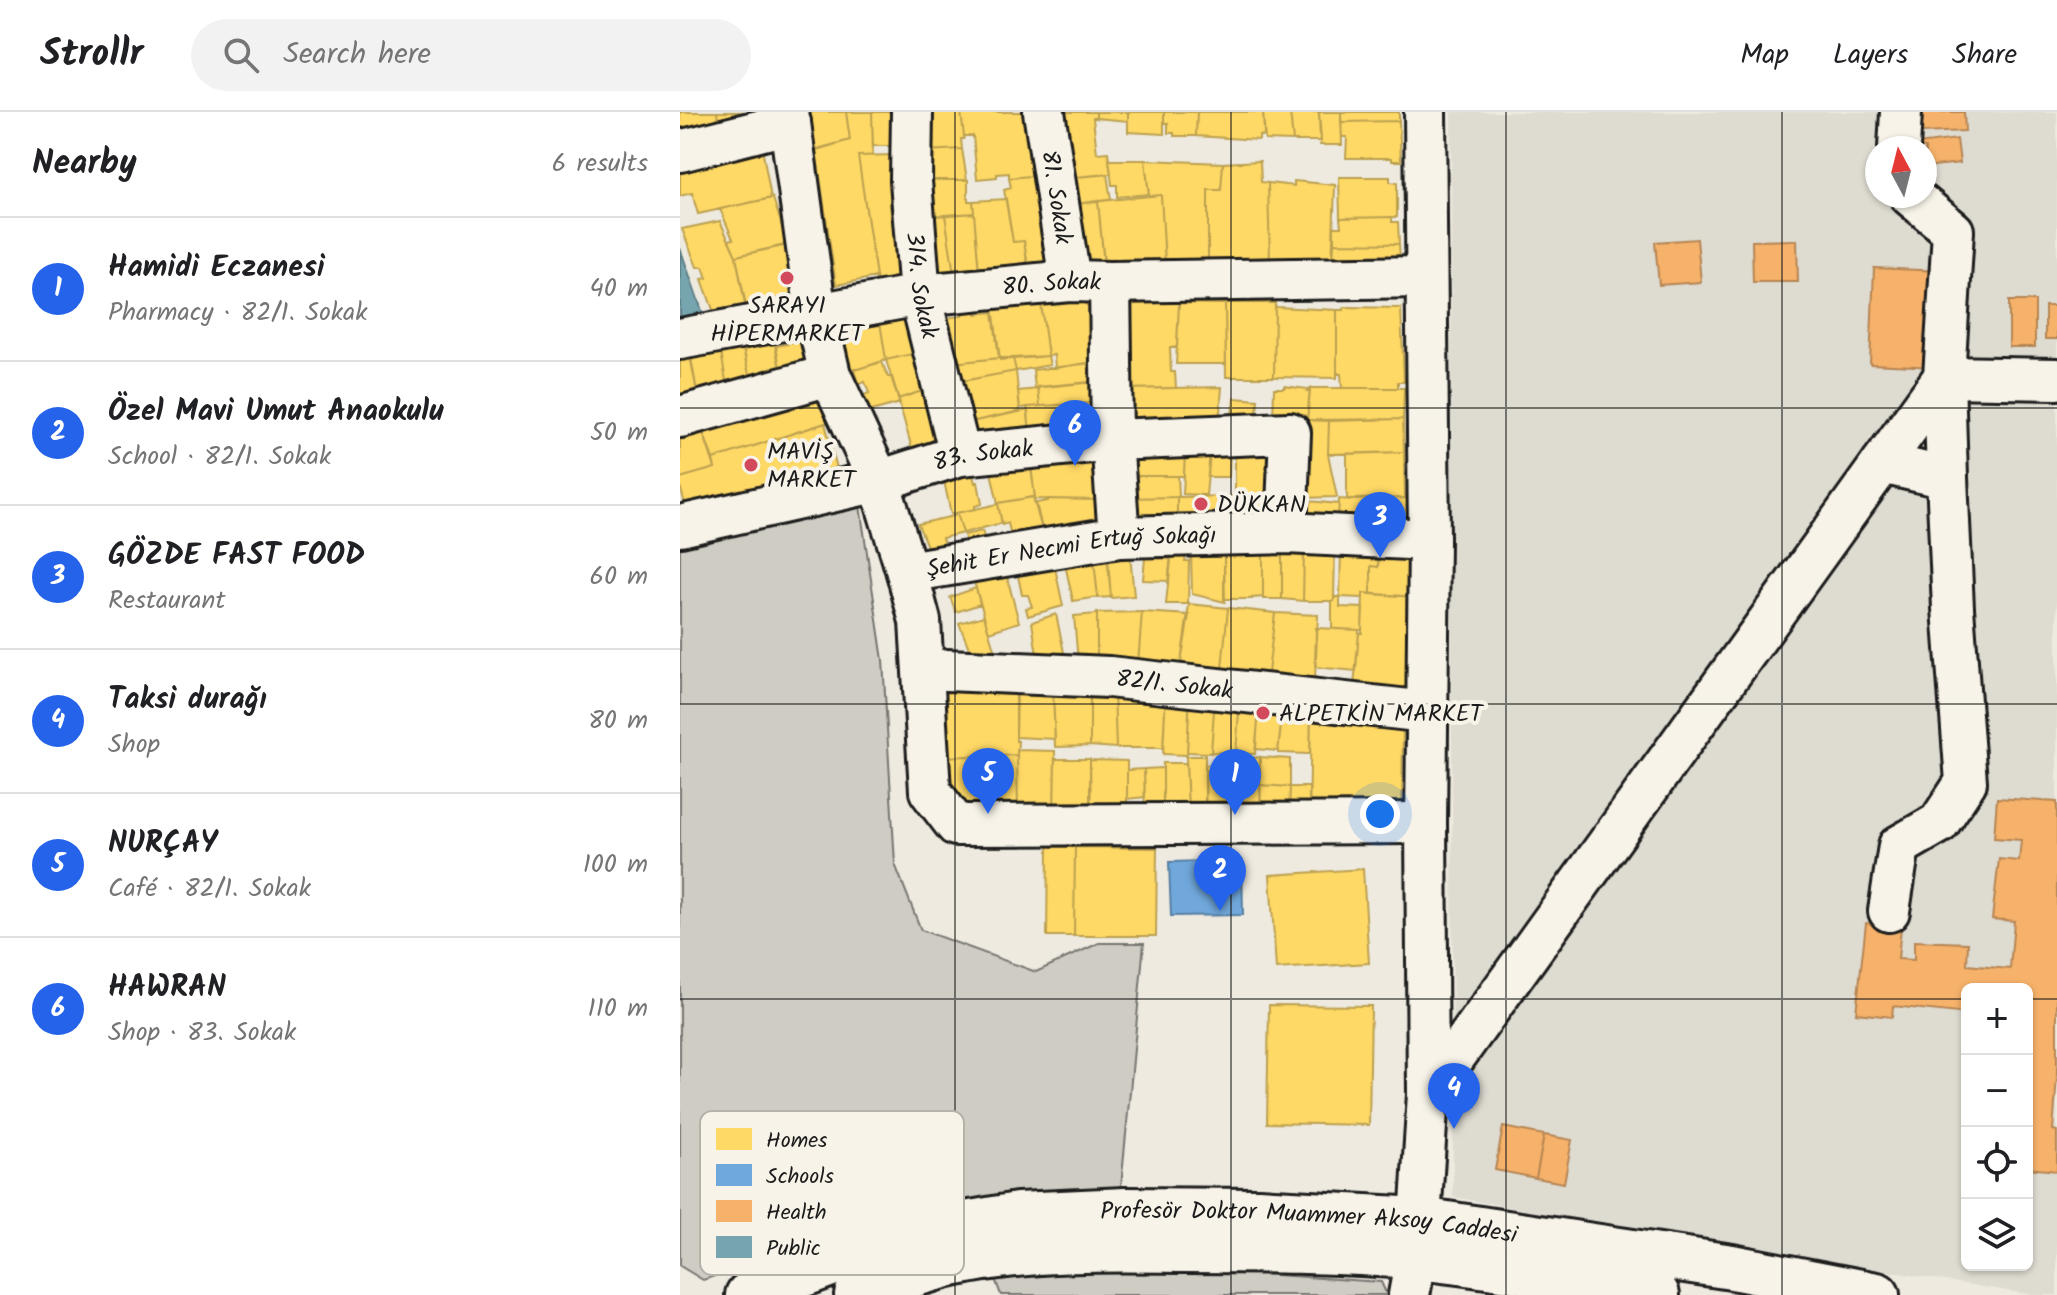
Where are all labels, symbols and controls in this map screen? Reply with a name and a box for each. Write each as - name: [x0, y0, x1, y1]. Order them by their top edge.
- search box: [191, 19, 751, 91]
- text: Strollr: [40, 25, 143, 85]
- text: Search here: [283, 31, 431, 79]
- icon: search: [219, 33, 263, 77]
- text: Map: [1740, 33, 1789, 78]
- text: Layers: [1833, 33, 1908, 78]
- text: Share: [1952, 33, 2017, 78]
- north arrow: [1865, 136, 1937, 208]
- text: Nearby: [32, 137, 137, 191]
- text: 6 results: [552, 143, 648, 185]
- street label: 81. Sokak: [1029, 147, 1082, 248]
- street label: 314. Sokak: [894, 231, 948, 344]
- text: Hamidi Eczanesi: [108, 244, 325, 292]
- street label: 80. Sokak: [1000, 263, 1102, 308]
- text: 1: [54, 268, 62, 310]
- text: 40 m: [590, 268, 648, 310]
- marker: SARAYI HİPERMARKET: [778, 269, 796, 287]
- place label: SARAYI HİPERMARKET: [710, 287, 866, 354]
- text: Pharmacy · 82/1. Sokak: [108, 292, 367, 334]
- text: Özel Mavi Umut Anaokulu: [108, 388, 444, 436]
- pin: 6: [1049, 400, 1101, 466]
- text: 2: [50, 412, 66, 454]
- text: 50 m: [590, 412, 648, 454]
- street label: 83. Sokak: [928, 430, 1036, 483]
- place label: MAVİŞ MARKET: [767, 433, 858, 500]
- text: School · 82/1. Sokak: [108, 436, 331, 478]
- marker: MAVİŞ MARKET: [742, 456, 760, 474]
- place label: DÜKKAN: [1217, 486, 1306, 525]
- pin: 3: [1354, 492, 1406, 558]
- marker: DÜKKAN: [1192, 495, 1210, 513]
- street label: Şehit Er Necmi Ertuğ Sokağı: [924, 517, 1217, 590]
- text: GÖZDE FAST FOOD: [108, 532, 365, 580]
- text: 3: [51, 556, 65, 598]
- text: 60 m: [589, 556, 648, 598]
- text: Restaurant: [108, 580, 225, 622]
- street label: 82/1. Sokak: [1114, 660, 1235, 712]
- text: Taksi durağı: [108, 676, 267, 724]
- place label: ALPETKİN MARKET: [1279, 695, 1485, 734]
- text: 4: [51, 700, 65, 742]
- text: 80 m: [588, 700, 648, 742]
- marker: ALPETKİN MARKET: [1254, 704, 1272, 722]
- text: Shop: [108, 724, 160, 766]
- pin: 5: [962, 748, 1014, 814]
- pin: 1: [1209, 749, 1261, 815]
- your location: [1360, 794, 1400, 834]
- text: NURÇAY: [108, 820, 217, 868]
- text: 5: [51, 844, 65, 886]
- text: 100 m: [583, 844, 648, 886]
- pin: 2: [1194, 845, 1246, 911]
- text: Café · 82/1. Sokak: [108, 868, 311, 910]
- text: HAWRAN: [108, 964, 226, 1012]
- map controls: [1961, 983, 2033, 1271]
- button: +: [1961, 983, 2033, 1055]
- text: 6: [51, 988, 65, 1030]
- text: 110 m: [588, 988, 648, 1030]
- text: Shop · 83. Sokak: [108, 1012, 296, 1054]
- button: −: [1961, 1055, 2033, 1127]
- pin: 4: [1428, 1063, 1480, 1129]
- legend: [700, 1111, 964, 1275]
- text: Homes: [766, 1124, 828, 1159]
- button: locate: [1961, 1127, 2033, 1199]
- text: Schools: [766, 1160, 835, 1195]
- street label: Profesör Doktor Muammer Aksoy Caddesi: [1099, 1192, 1521, 1256]
- text: Health: [766, 1196, 827, 1231]
- button: layers: [1961, 1199, 2033, 1271]
- text: Public: [766, 1232, 821, 1267]

